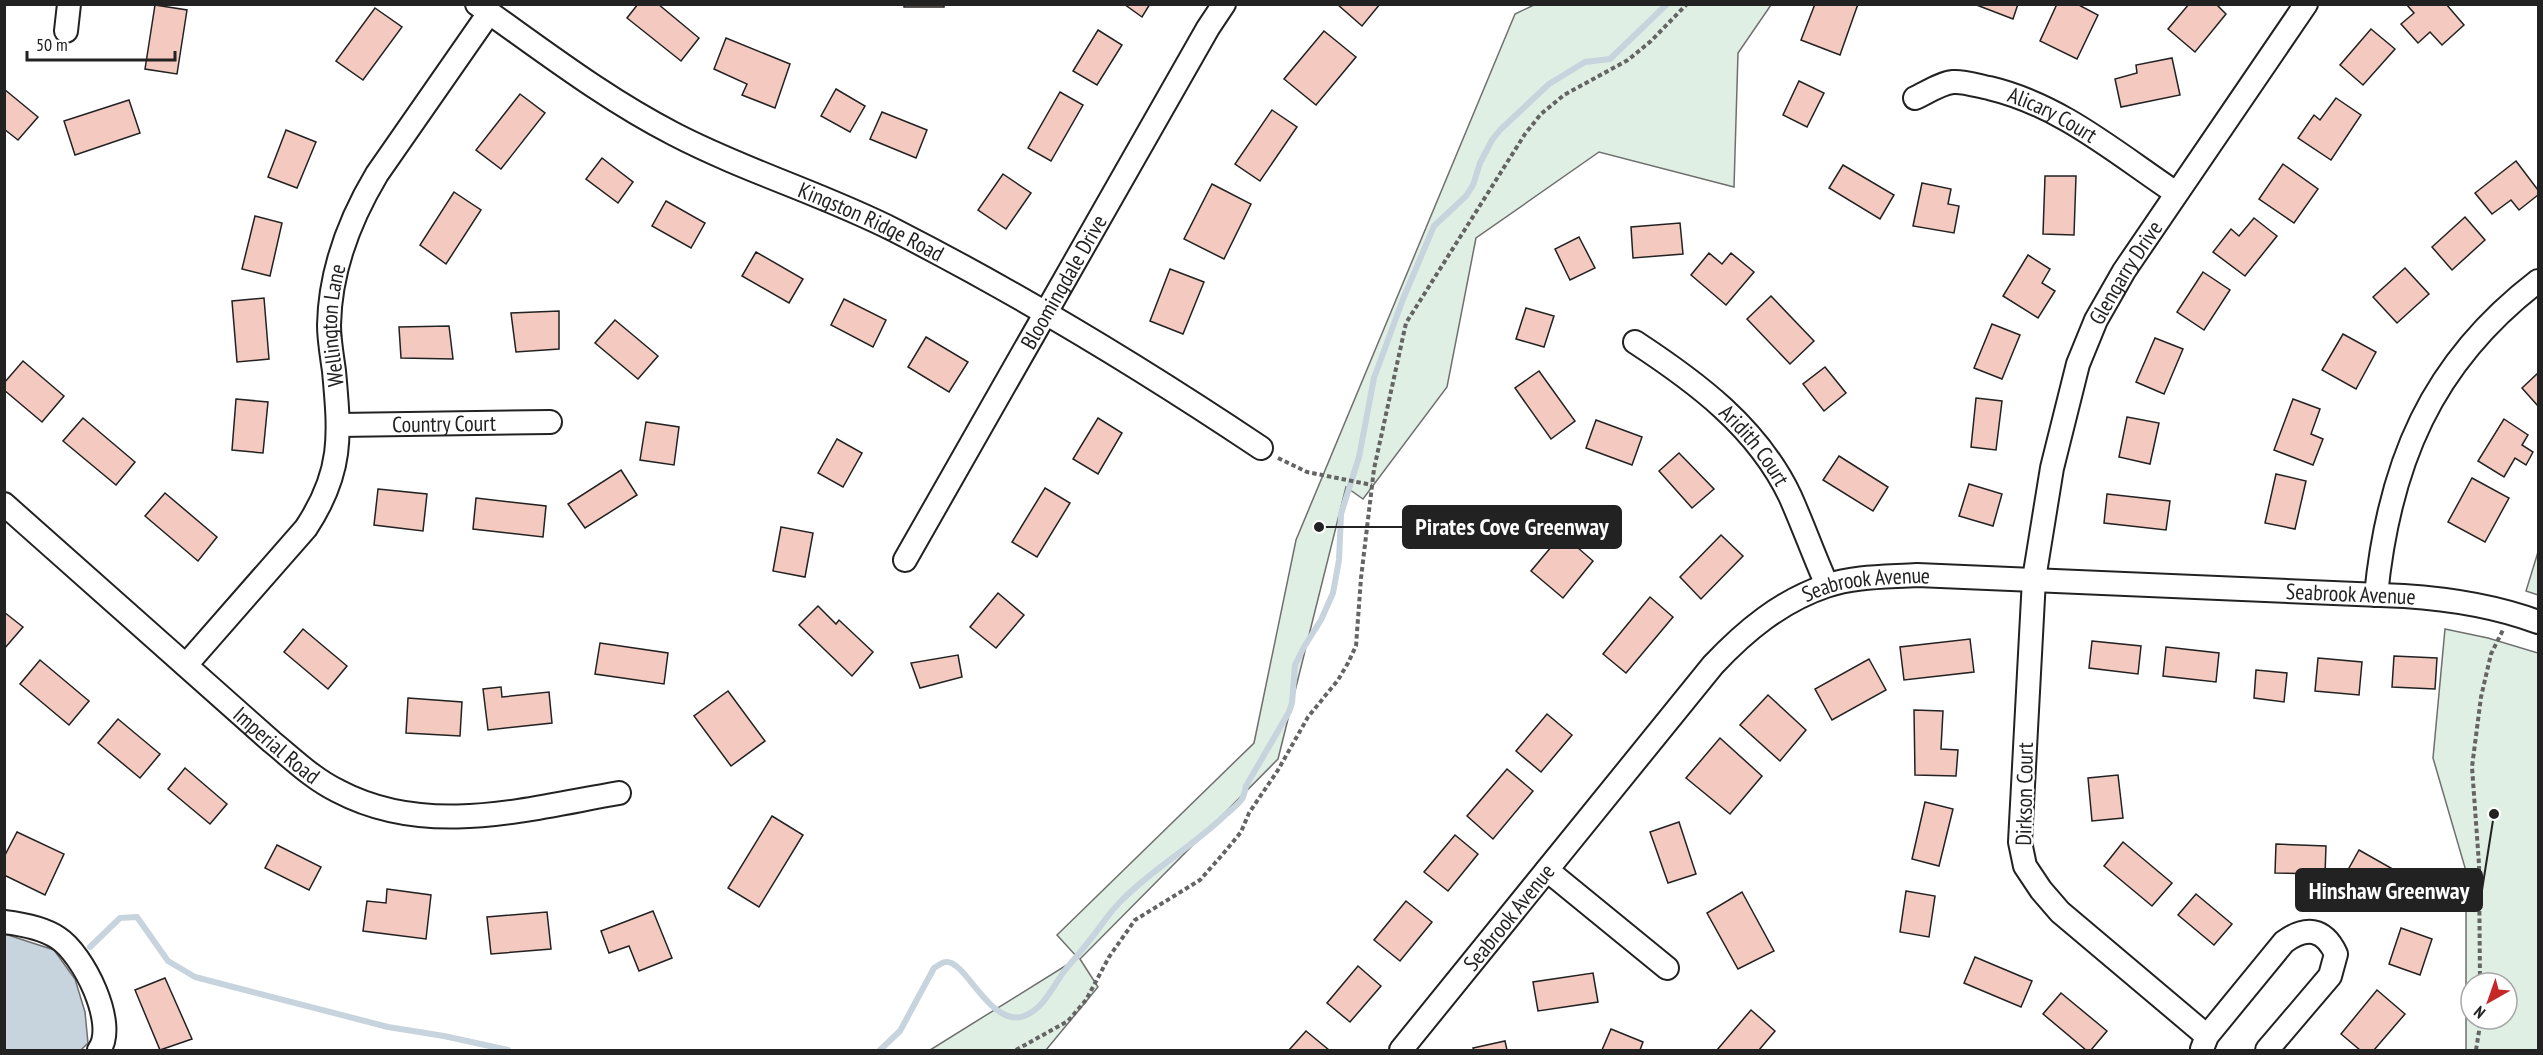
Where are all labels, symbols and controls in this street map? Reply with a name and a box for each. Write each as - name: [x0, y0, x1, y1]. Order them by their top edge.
- scale bar: [27, 24, 176, 62]
- text: 50 m: [36, 33, 68, 56]
- street label: Alicary Court: [2004, 80, 2102, 149]
- street label: Kingston Ridge Road: [794, 176, 949, 268]
- street label: Bloomingdale Drive: [1014, 210, 1113, 354]
- street label: Glengarry Drive: [2082, 215, 2168, 330]
- street label: Wellington Lane: [315, 261, 351, 388]
- street label: Aridith Court: [1714, 398, 1796, 491]
- street label: Country Court: [392, 409, 496, 438]
- callout: Pirates Cove Greenway: [1403, 506, 1621, 548]
- text: Pirates Cove Greenway: [1415, 511, 1609, 542]
- street label: Seabrook Avenue: [1797, 561, 1931, 608]
- street label: Seabrook Avenue: [2285, 577, 2417, 611]
- street label: Imperial Road: [228, 700, 325, 790]
- street label: Dirkson Court: [2009, 742, 2039, 846]
- street label: Seabrook Avenue: [1457, 858, 1560, 976]
- callout: Hinshaw Greenway: [2296, 869, 2482, 911]
- text: Hinshaw Greenway: [2309, 875, 2470, 906]
- north arrow: [2459, 971, 2519, 1031]
- text: N: [2470, 1002, 2489, 1023]

